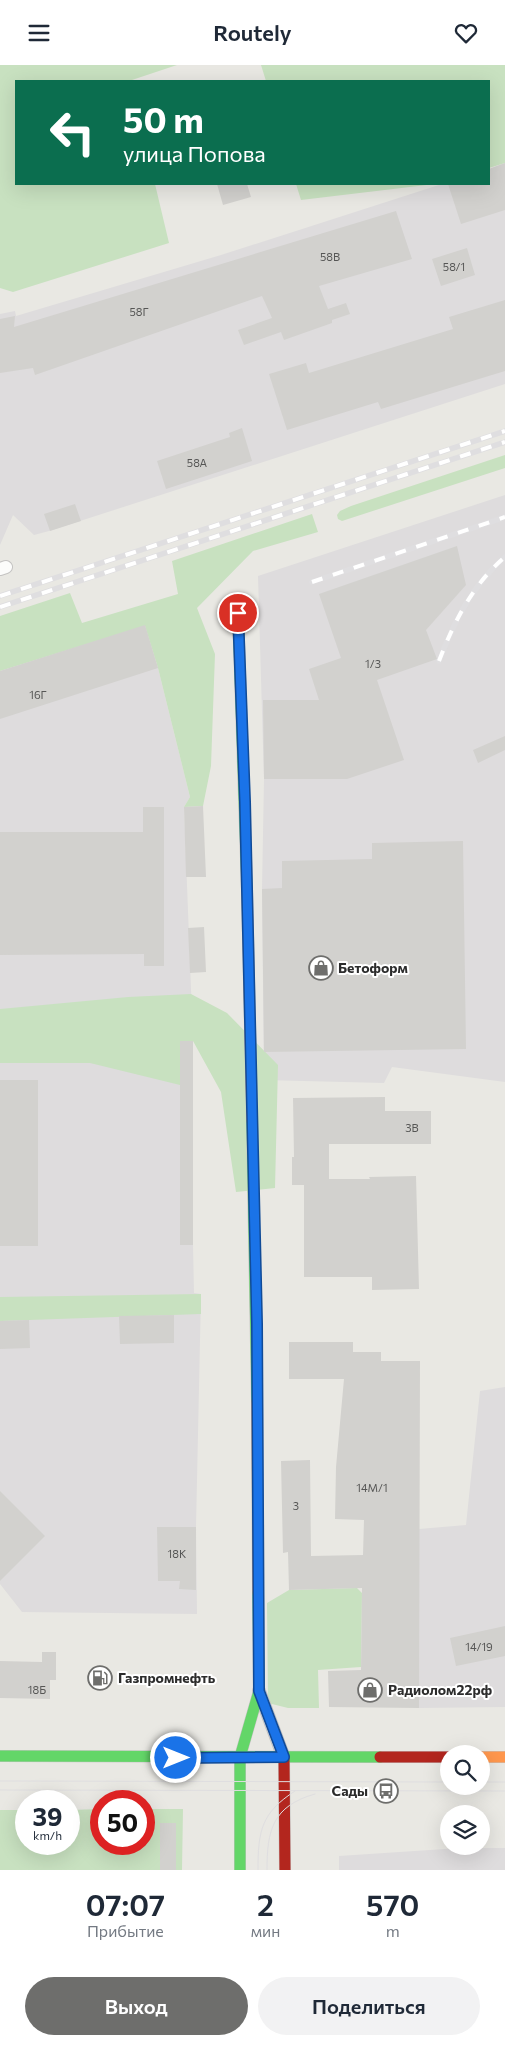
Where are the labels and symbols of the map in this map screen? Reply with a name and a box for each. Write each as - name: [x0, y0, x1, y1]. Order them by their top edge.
- house number: 58В: [320, 250, 340, 263]
- house number: 58/1: [443, 260, 465, 273]
- house number: 58Г: [129, 305, 149, 318]
- house number: 58А: [187, 456, 208, 469]
- pin: [217, 592, 259, 634]
- house number: 1/3: [365, 657, 381, 670]
- house number: 16Г: [29, 688, 47, 701]
- shop icon: Бетоформ: [308, 955, 334, 981]
- place label: Бетоформ: [338, 959, 408, 976]
- house number: 3В: [405, 1121, 419, 1134]
- house number: 14М/1: [356, 1481, 388, 1494]
- house number: 3: [293, 1499, 299, 1512]
- house number: 18К: [168, 1547, 187, 1560]
- house number: 14/19: [465, 1640, 493, 1653]
- fuel station icon: Газпромнефть: [87, 1665, 113, 1691]
- place label: Газпромнефть: [118, 1669, 216, 1686]
- shop icon: Радиолом22рф: [357, 1677, 383, 1703]
- place label: Радиолом22рф: [388, 1681, 492, 1698]
- house number: 18Б: [28, 1683, 46, 1696]
- position arrow: [149, 1731, 201, 1783]
- bus stop icon: Сады: [373, 1778, 399, 1804]
- place label: Сады: [332, 1782, 368, 1799]
- speed limit sign: 50: [90, 1790, 155, 1855]

